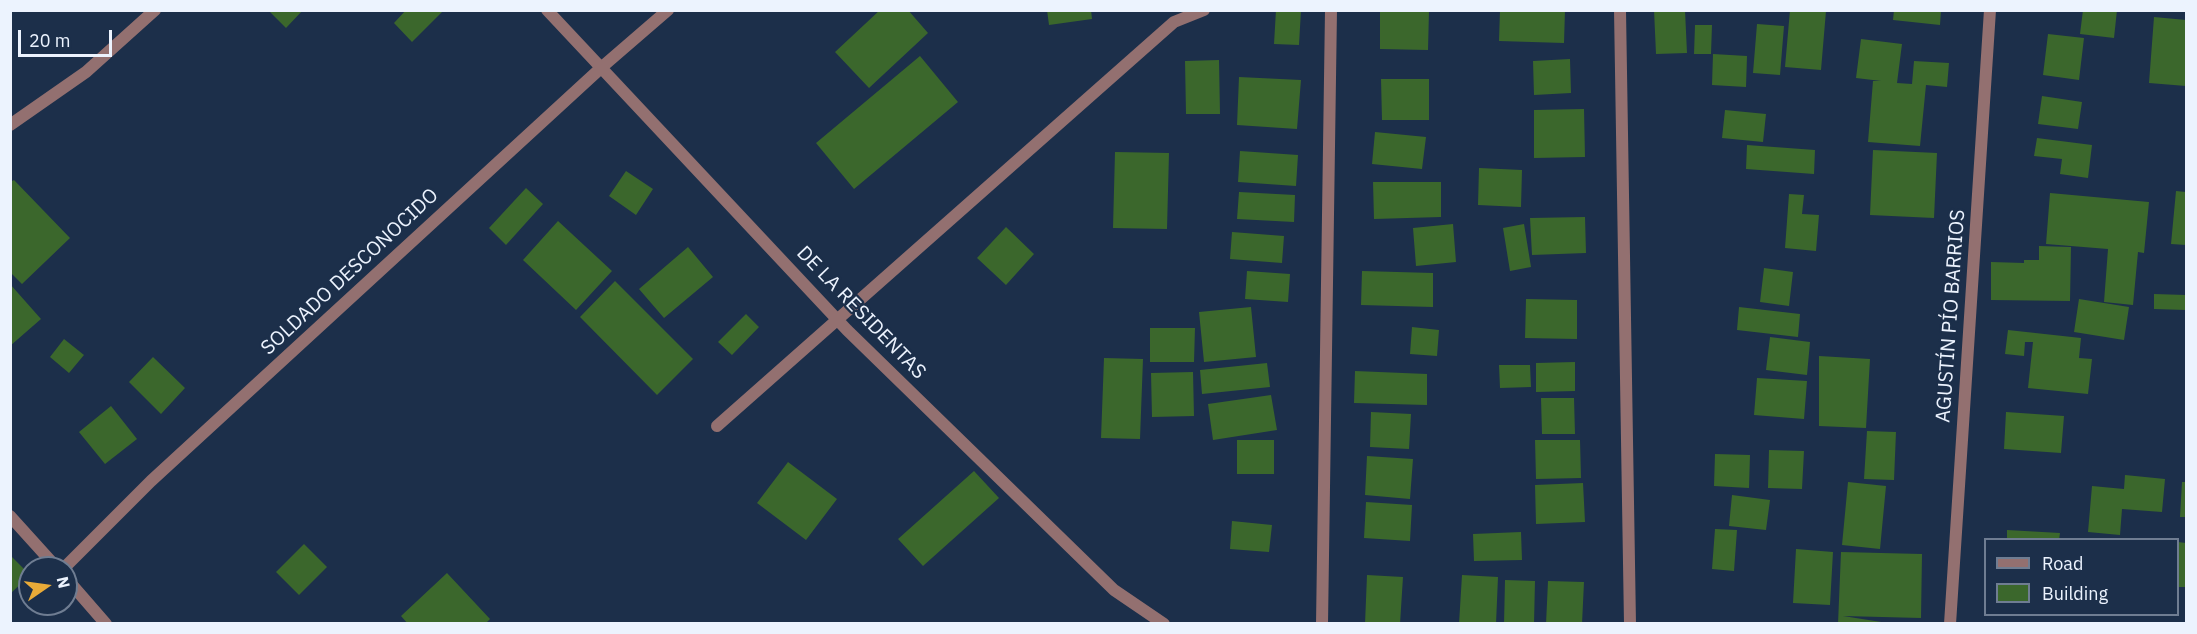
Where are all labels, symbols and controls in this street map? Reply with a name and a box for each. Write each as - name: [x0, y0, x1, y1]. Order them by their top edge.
- scale bar: [21, 18, 116, 56]
- text: 20 m: [29, 29, 71, 52]
- street label: SOLDADO DESCONOCIDO: [256, 184, 444, 360]
- street label: AGUSTÍN PÍO BARRIOS: [1932, 209, 1970, 423]
- street label: DE LA RESIDENTAS: [791, 241, 931, 385]
- legend: [1984, 538, 2179, 616]
- text: Road: [2042, 552, 2083, 575]
- north arrow: [18, 556, 78, 616]
- text: N: [53, 575, 75, 590]
- text: Building: [2042, 582, 2108, 605]

